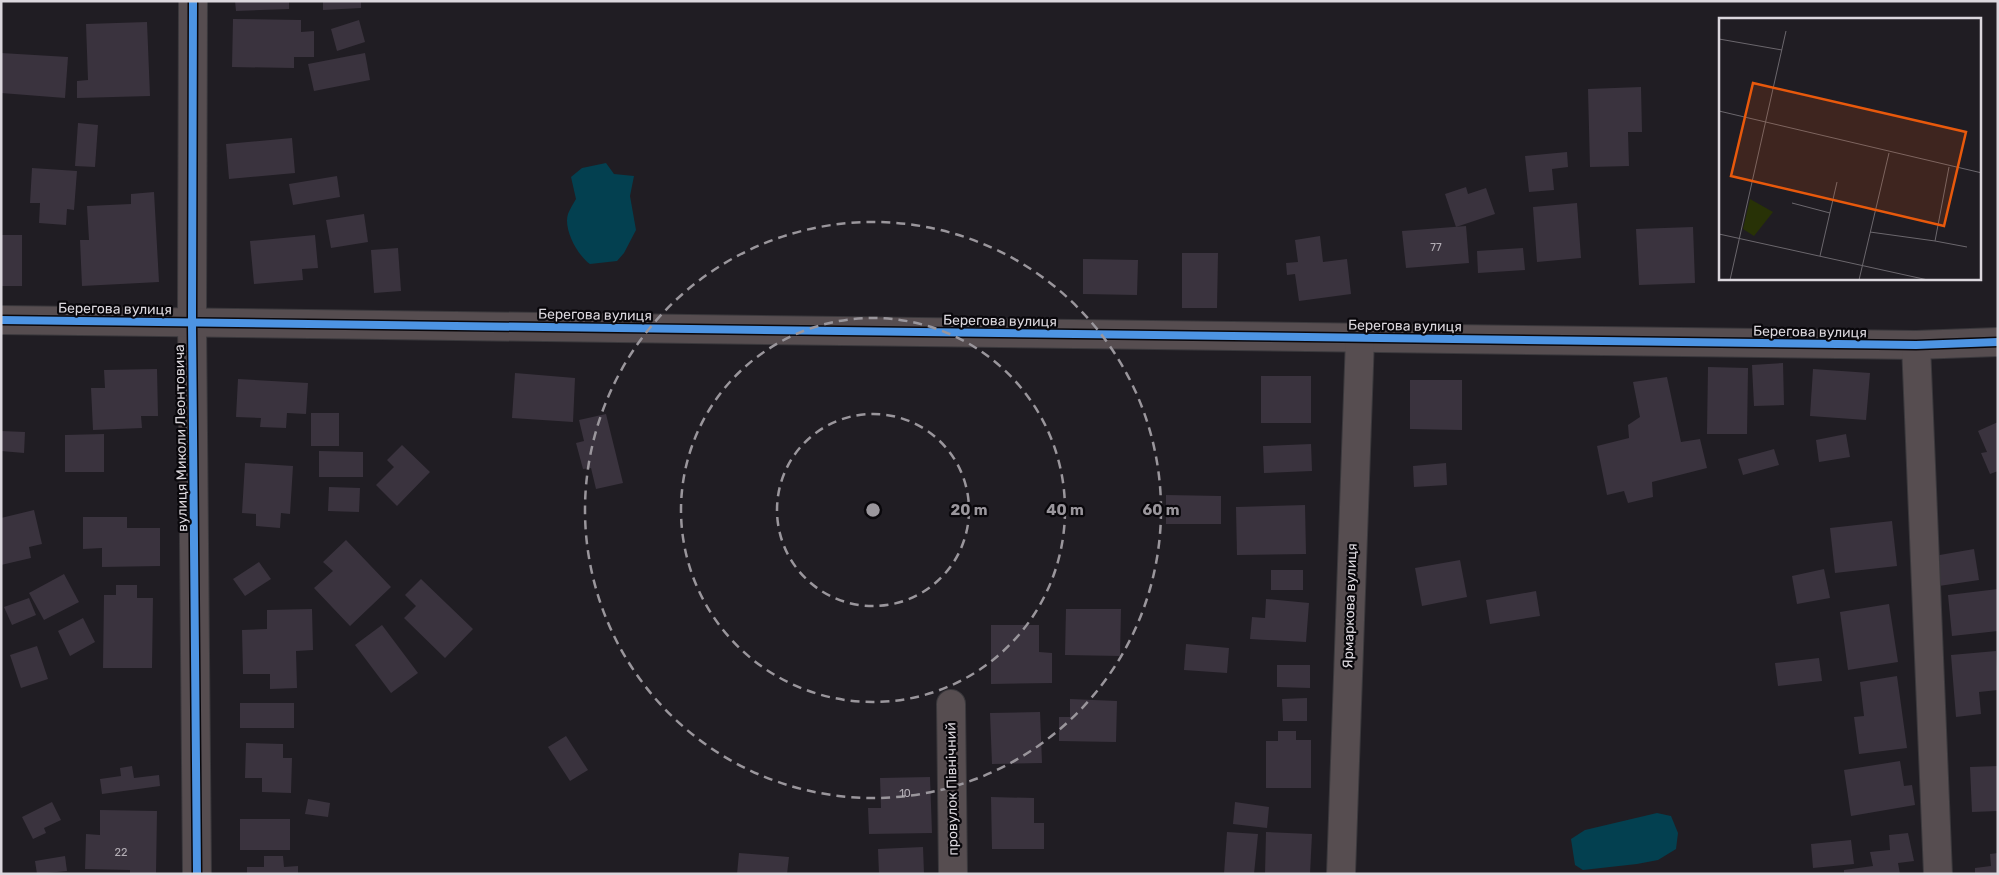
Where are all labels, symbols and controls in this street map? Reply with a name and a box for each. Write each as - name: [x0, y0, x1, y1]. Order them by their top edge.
- inset map: [1719, 18, 1982, 280]
- house number: 77: [1430, 241, 1442, 254]
- street label: Берегова вулиця: [58, 300, 172, 318]
- street label: Берегова вулиця: [538, 306, 652, 324]
- street label: Берегова вулиця: [943, 312, 1057, 330]
- street label: Берегова вулиця: [1348, 317, 1462, 335]
- street label: Берегова вулиця: [1753, 323, 1867, 341]
- street label: вулиця Миколи Леонтовича: [171, 344, 191, 532]
- centre of rings: [864, 501, 882, 519]
- text: 20 m: [951, 501, 987, 519]
- text: 40 m: [1046, 501, 1084, 519]
- text: 60 m: [1143, 501, 1179, 519]
- street label: Ярмаркова вулиця: [1339, 543, 1361, 669]
- street label: провулок Північний: [942, 722, 962, 856]
- house number: 10: [899, 787, 911, 800]
- house number: 22: [115, 846, 127, 859]

